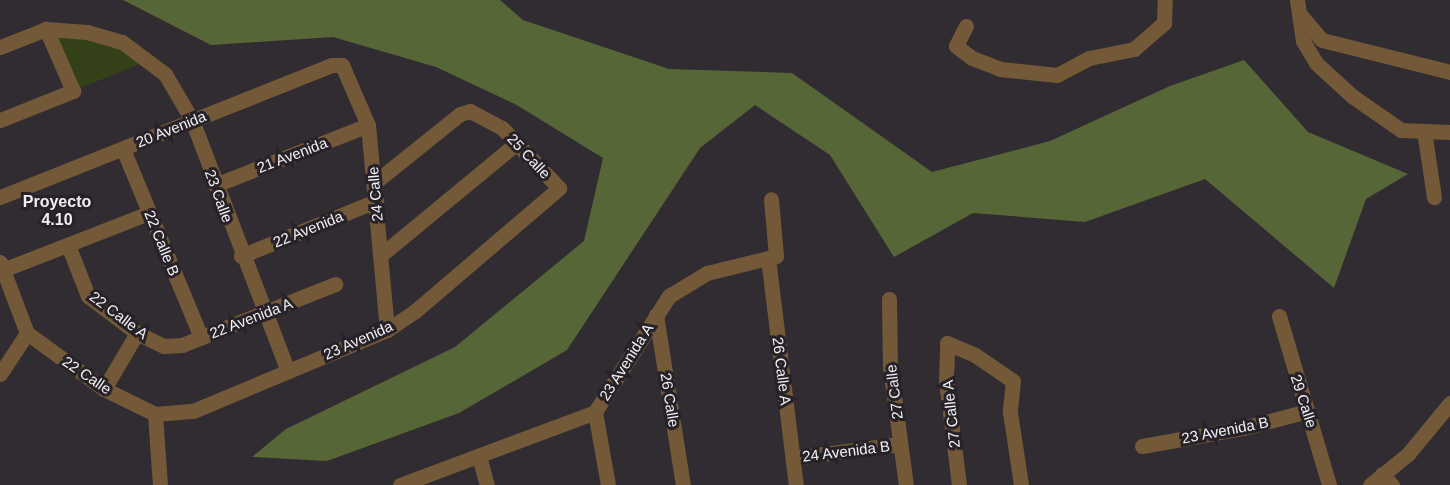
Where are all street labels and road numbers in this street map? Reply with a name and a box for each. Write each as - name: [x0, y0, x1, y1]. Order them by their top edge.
- street label: 20 Avenida: [133, 107, 209, 151]
- street label: 25 Calle: [504, 130, 554, 182]
- street label: 21 Avenida: [254, 133, 330, 177]
- street label: 24 Calle: [364, 166, 386, 222]
- street label: 23 Calle: [201, 167, 237, 225]
- street label: 22 Avenida: [270, 207, 346, 251]
- street label: 22 Calle B: [141, 208, 183, 278]
- street label: 22 Calle A: [86, 287, 152, 343]
- street label: 22 Avenida A: [206, 294, 296, 342]
- street label: 23 Avenida: [320, 317, 396, 363]
- street label: 23 Avenida A: [595, 320, 657, 404]
- street label: 26 Calle A: [769, 336, 795, 406]
- street label: 22 Calle: [59, 352, 115, 398]
- street label: 27 Calle: [882, 364, 906, 420]
- street label: 26 Calle: [657, 371, 683, 429]
- street label: 29 Calle: [1287, 372, 1321, 430]
- street label: 27 Calle A: [938, 379, 964, 449]
- street label: 23 Avenida B: [1180, 413, 1270, 447]
- street label: 24 Avenida B: [801, 437, 891, 465]

